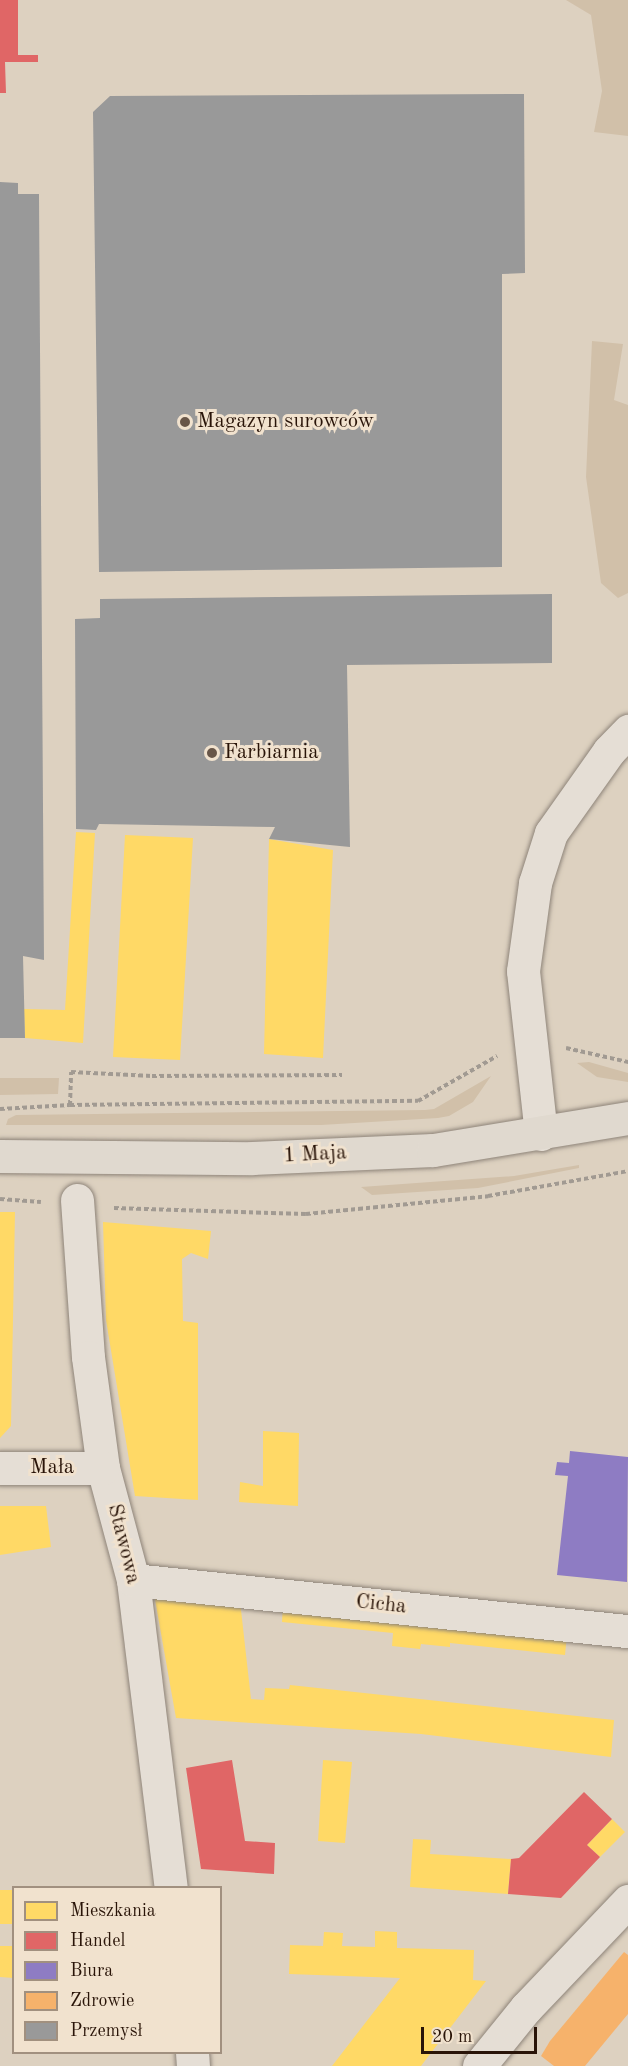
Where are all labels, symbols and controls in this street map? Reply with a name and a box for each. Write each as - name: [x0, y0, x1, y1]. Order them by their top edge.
- place label: Magazyn surowców: [197, 409, 374, 435]
- marker: Magazyn surowców: [178, 415, 192, 429]
- place label: Farbiarnia: [224, 740, 319, 766]
- marker: Farbiarnia: [205, 746, 219, 760]
- street label: 1 Maja: [283, 1141, 347, 1169]
- street label: Mała: [30, 1455, 74, 1481]
- street label: Stawowa: [101, 1501, 145, 1587]
- street label: Cicha: [354, 1590, 408, 1620]
- legend: [12, 1886, 222, 2054]
- text: Mieszkania: [70, 1902, 156, 1920]
- text: Handel: [70, 1932, 125, 1950]
- text: Biura: [70, 1962, 113, 1980]
- text: Zdrowie: [70, 1992, 134, 2010]
- scale bar: [424, 2015, 540, 2053]
- text: Przemysł: [70, 2022, 142, 2040]
- text: 20 m: [432, 2028, 472, 2046]

